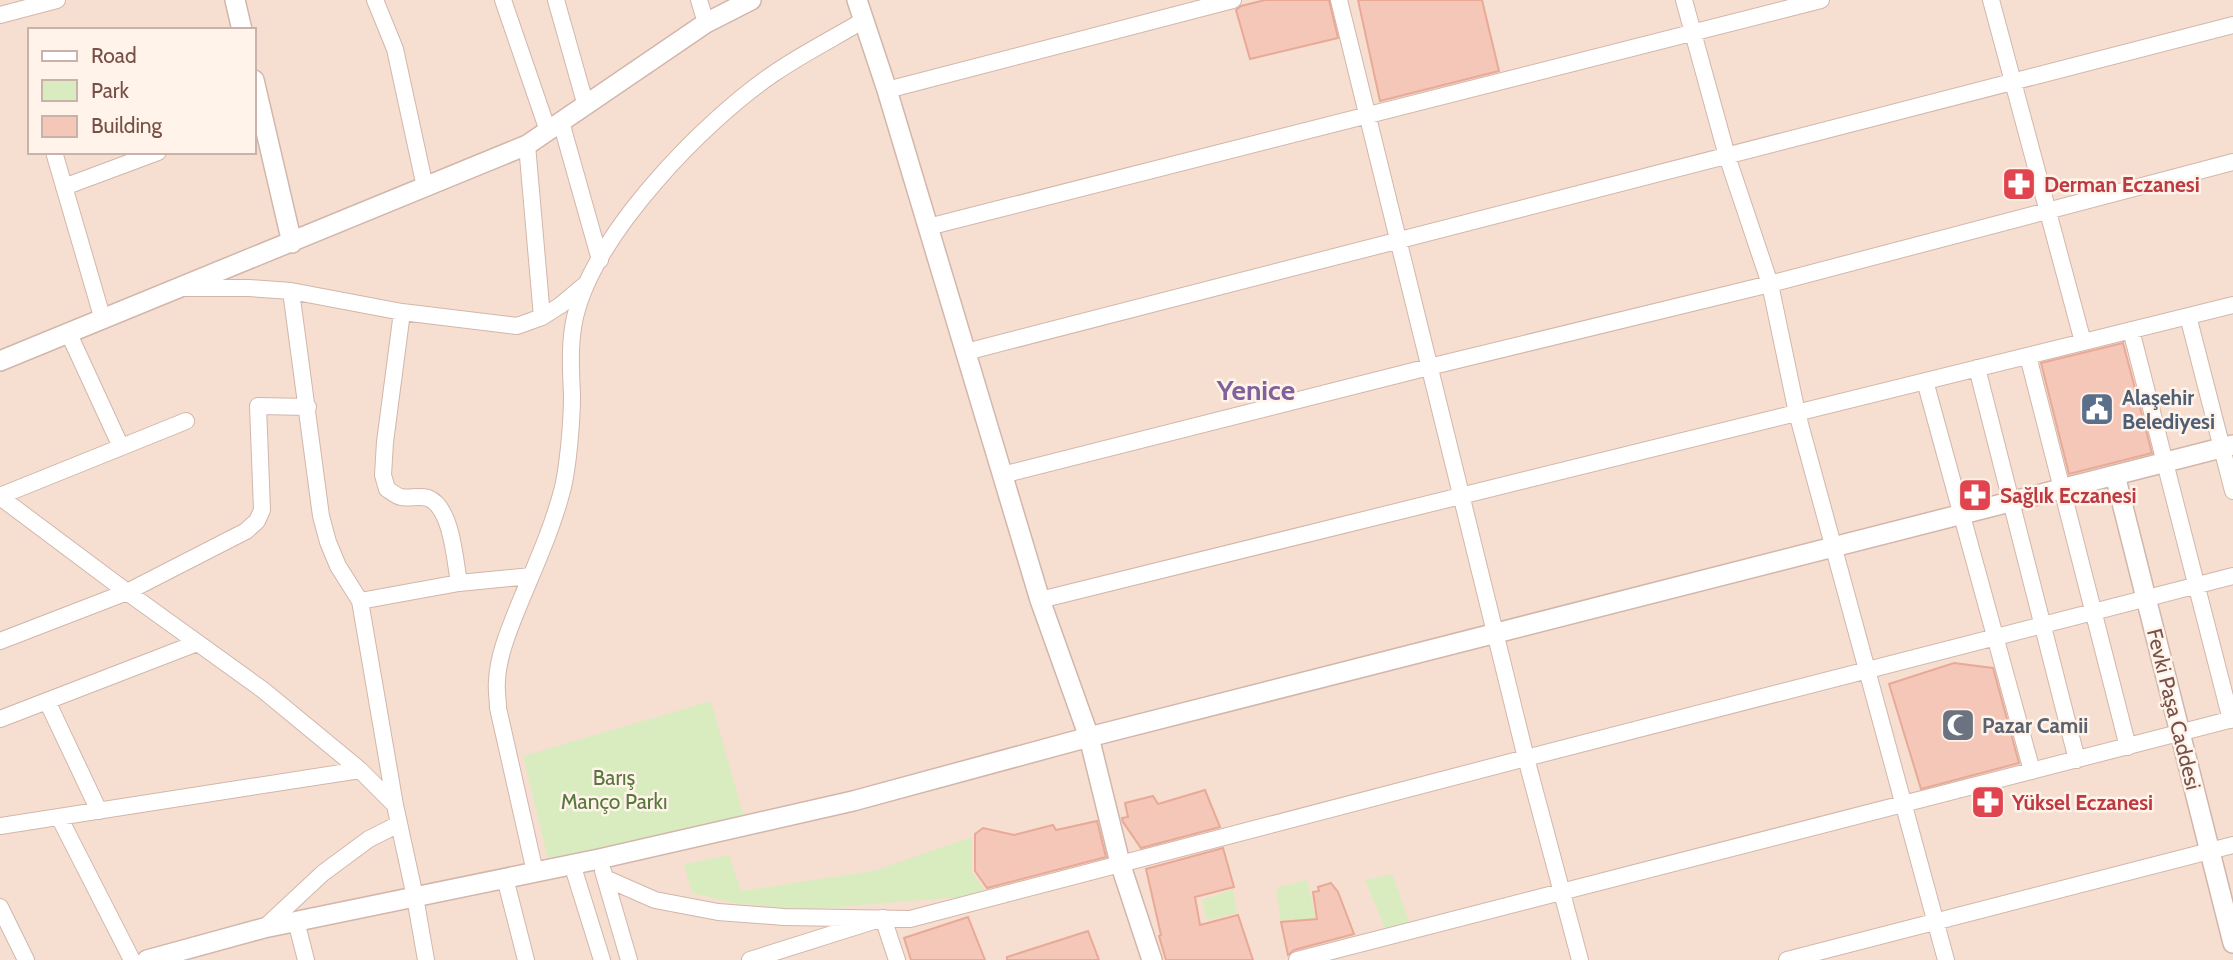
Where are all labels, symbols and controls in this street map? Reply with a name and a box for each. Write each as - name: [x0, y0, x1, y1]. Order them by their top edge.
- legend: [28, 28, 256, 154]
- text: Road: [91, 43, 137, 68]
- text: Park: [91, 78, 129, 103]
- text: Building: [91, 113, 163, 138]
- pharmacy icon: Derman Eczanesi: [2000, 165, 2038, 203]
- place label: Derman Eczanesi: [2044, 172, 2200, 197]
- district label: Yenice: [1216, 373, 1295, 407]
- place label: Alaşehir Belediyesi: [2122, 385, 2215, 434]
- public building icon: Alaşehir Belediyesi: [2078, 390, 2116, 428]
- pharmacy icon: Sağlık Eczanesi: [1956, 476, 1994, 514]
- place label: Sağlık Eczanesi: [2000, 483, 2137, 508]
- street label: Fevki Paşa Caddesi: [2142, 626, 2206, 792]
- mosque icon: Pazar Camii: [1939, 706, 1977, 744]
- place label: Pazar Camii: [1982, 713, 2088, 738]
- park label: Barış Manço Parkı: [561, 765, 667, 814]
- pharmacy icon: Yüksel Eczanesi: [1969, 783, 2007, 821]
- place label: Yüksel Eczanesi: [2011, 790, 2153, 815]

